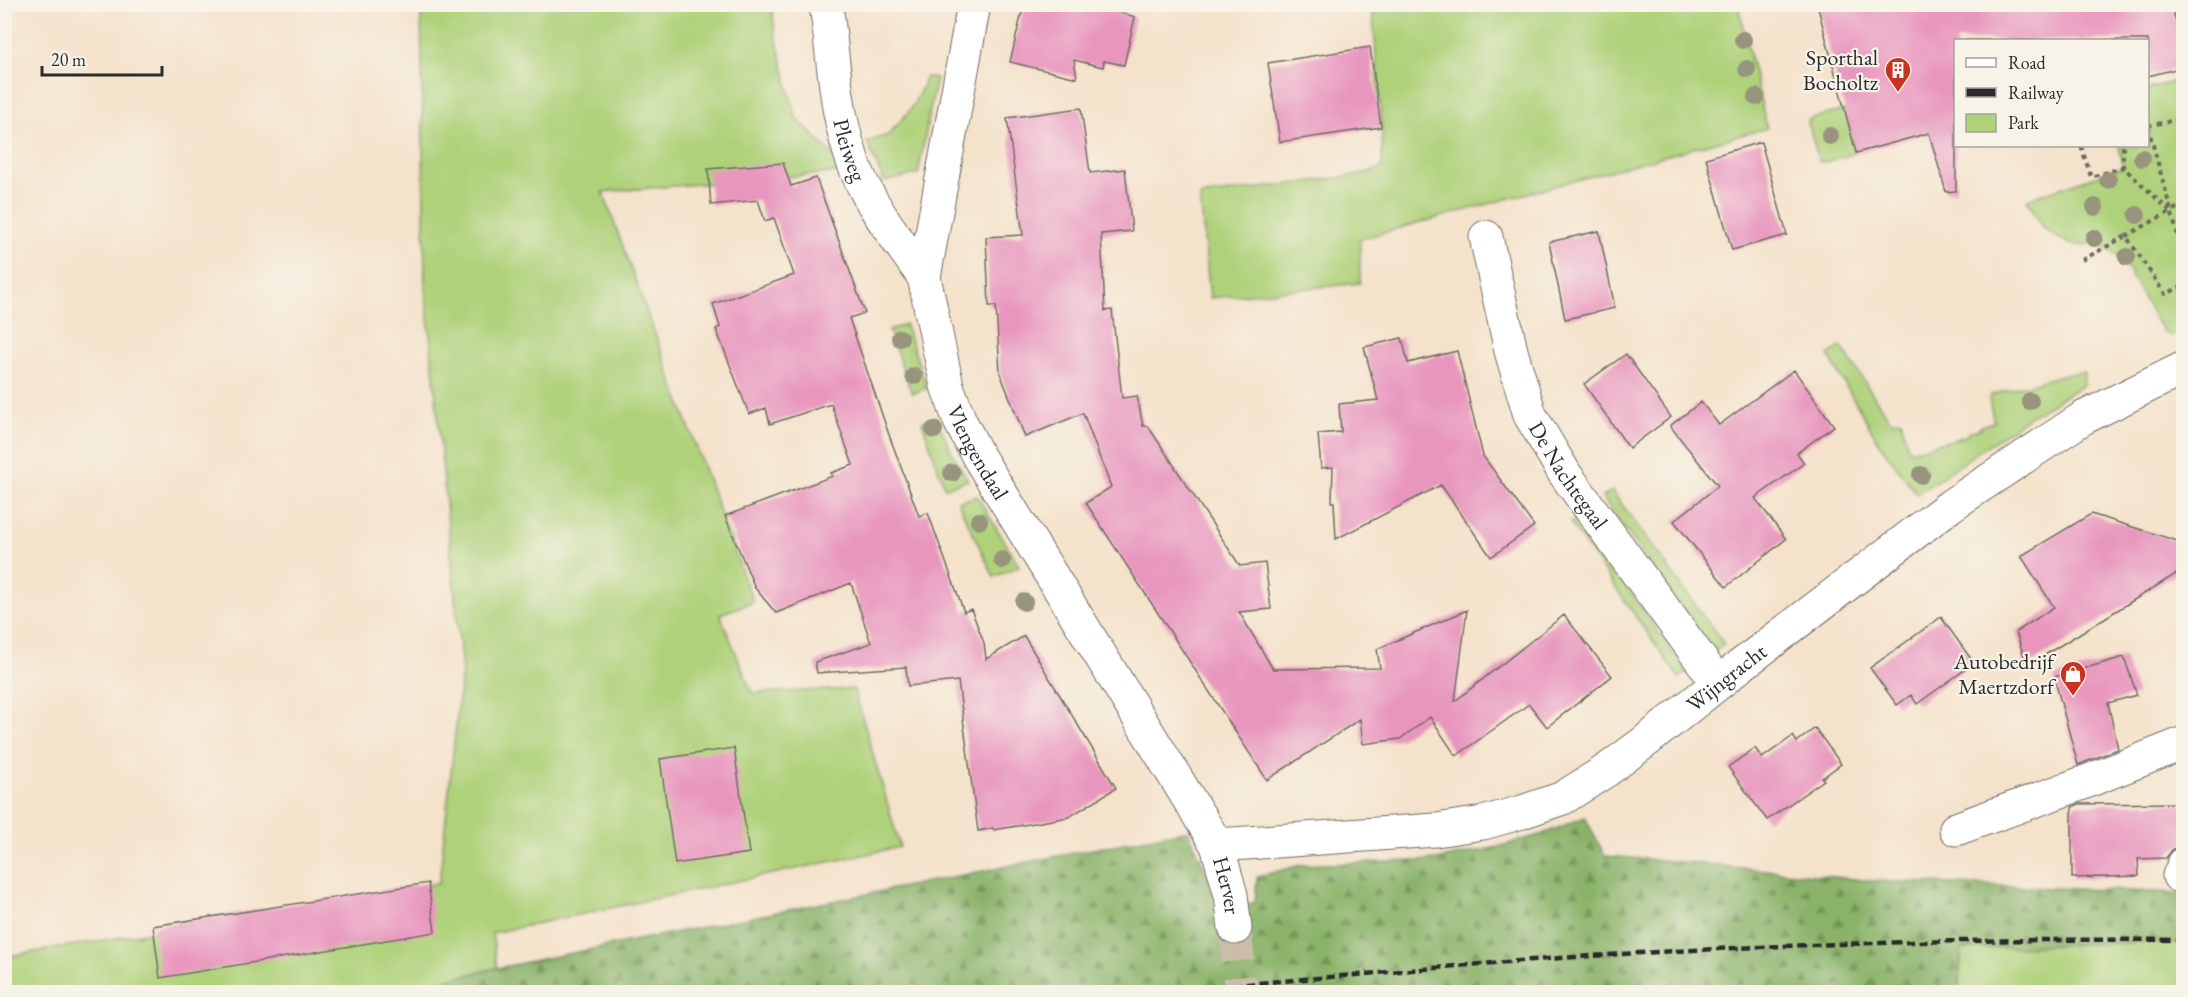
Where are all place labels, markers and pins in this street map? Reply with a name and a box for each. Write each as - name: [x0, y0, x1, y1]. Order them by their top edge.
- place label: Sporthal Bocholtz: [1803, 43, 1879, 97]
- building icon: Sporthal Bocholtz: [1883, 55, 1913, 93]
- place label: Autobedrijf Maertzdorf: [1953, 647, 2057, 701]
- shop icon: Autobedrijf Maertzdorf: [2058, 659, 2088, 697]

